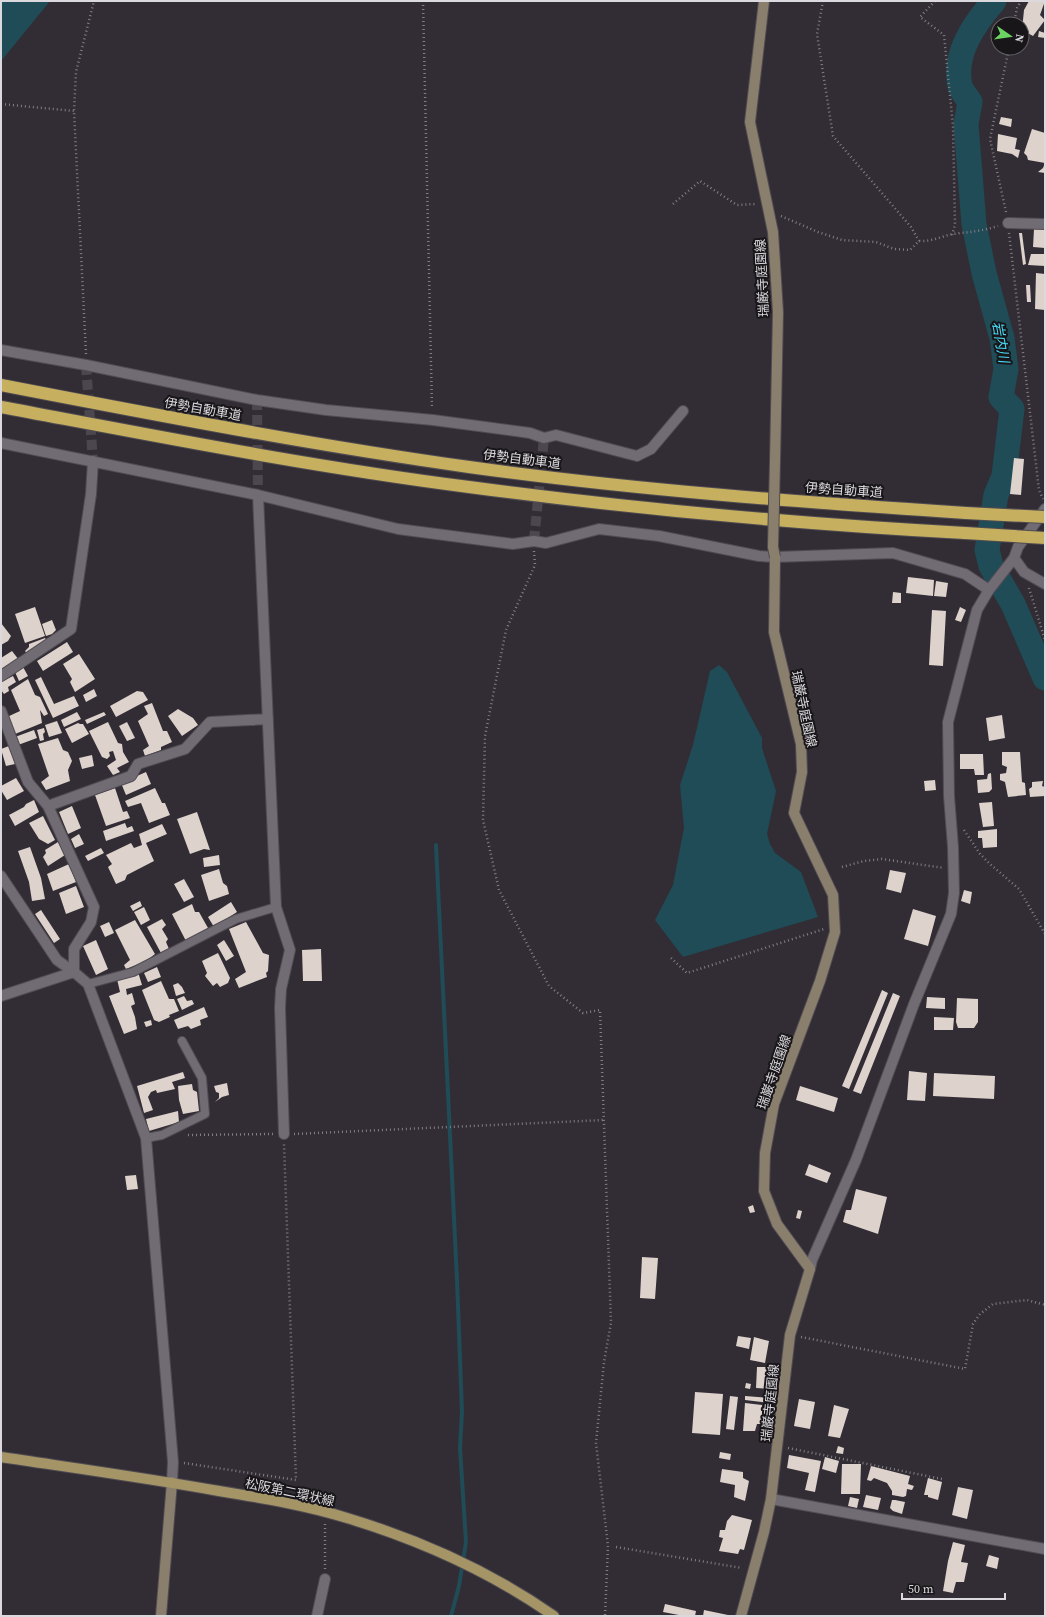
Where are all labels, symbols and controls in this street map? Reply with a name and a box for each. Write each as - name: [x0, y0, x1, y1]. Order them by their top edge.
- north arrow: [990, 16, 1030, 56]
- text: N: [1011, 33, 1027, 44]
- street label: 瑞厳寺庭園線: [751, 239, 773, 317]
- water label: 岩内川: [988, 320, 1015, 366]
- street label: 伊勢自動車道: [163, 394, 243, 424]
- street label: 伊勢自動車道: [482, 446, 562, 472]
- street label: 伊勢自動車道: [804, 479, 884, 501]
- street label: 瑞巌寺庭園線: [788, 669, 820, 749]
- street label: 瑞巌寺庭園線: [753, 1032, 795, 1112]
- street label: 瑞巌寺庭園線: [757, 1363, 783, 1443]
- street label: 松阪第二環状線: [244, 1474, 336, 1510]
- scale bar: [902, 1575, 1005, 1601]
- text: 50 m: [908, 1581, 934, 1597]

